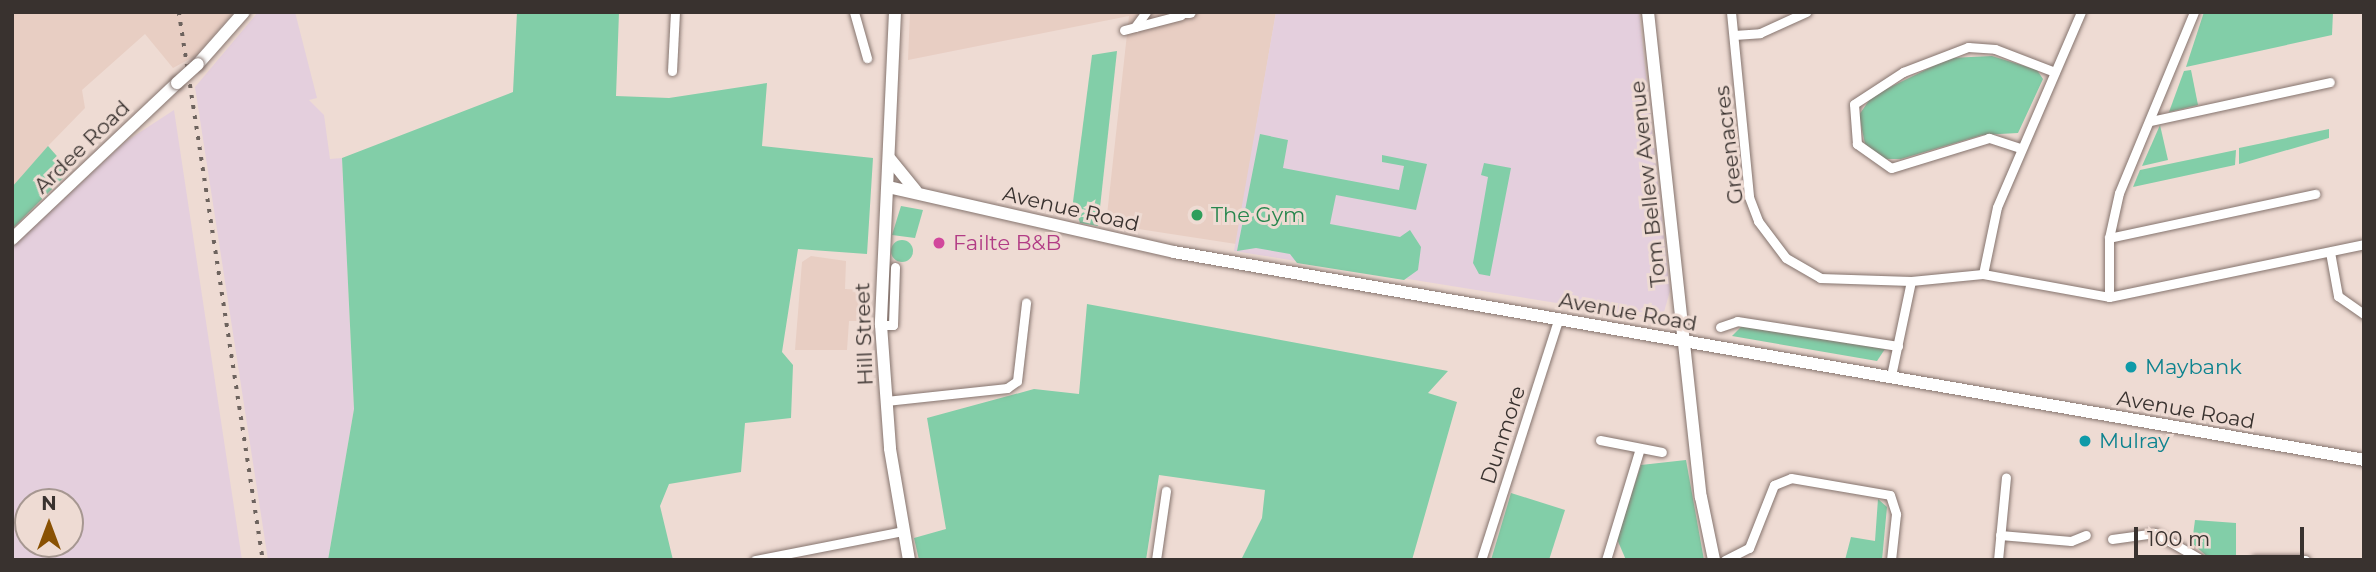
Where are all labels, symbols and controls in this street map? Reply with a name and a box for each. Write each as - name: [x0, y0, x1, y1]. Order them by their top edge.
- street label: Tom Bellew Avenue: [1625, 80, 1671, 288]
- street label: Greenacres: [1709, 84, 1749, 206]
- street label: Ardee Road: [29, 95, 135, 199]
- street label: Avenue Road: [1000, 181, 1142, 237]
- place label: The Gym: [1211, 202, 1305, 228]
- marker: The Gym: [1189, 207, 1205, 223]
- place label: Failte B&B: [953, 230, 1061, 256]
- marker: Failte B&B: [931, 235, 947, 251]
- street label: Hill Street: [850, 282, 878, 386]
- street label: Avenue Road: [1557, 287, 1699, 337]
- place label: Maybank: [2145, 354, 2242, 380]
- marker: Maybank: [2123, 359, 2139, 375]
- street label: Dunmore: [1475, 383, 1531, 487]
- street label: Avenue Road: [2115, 385, 2257, 435]
- place label: Mulray: [2099, 428, 2170, 454]
- marker: Mulray: [2077, 433, 2093, 449]
- north arrow: [14, 488, 84, 558]
- text: N: [41, 492, 57, 515]
- scale bar: [2138, 512, 2308, 556]
- text: 100 m: [2147, 526, 2210, 551]

